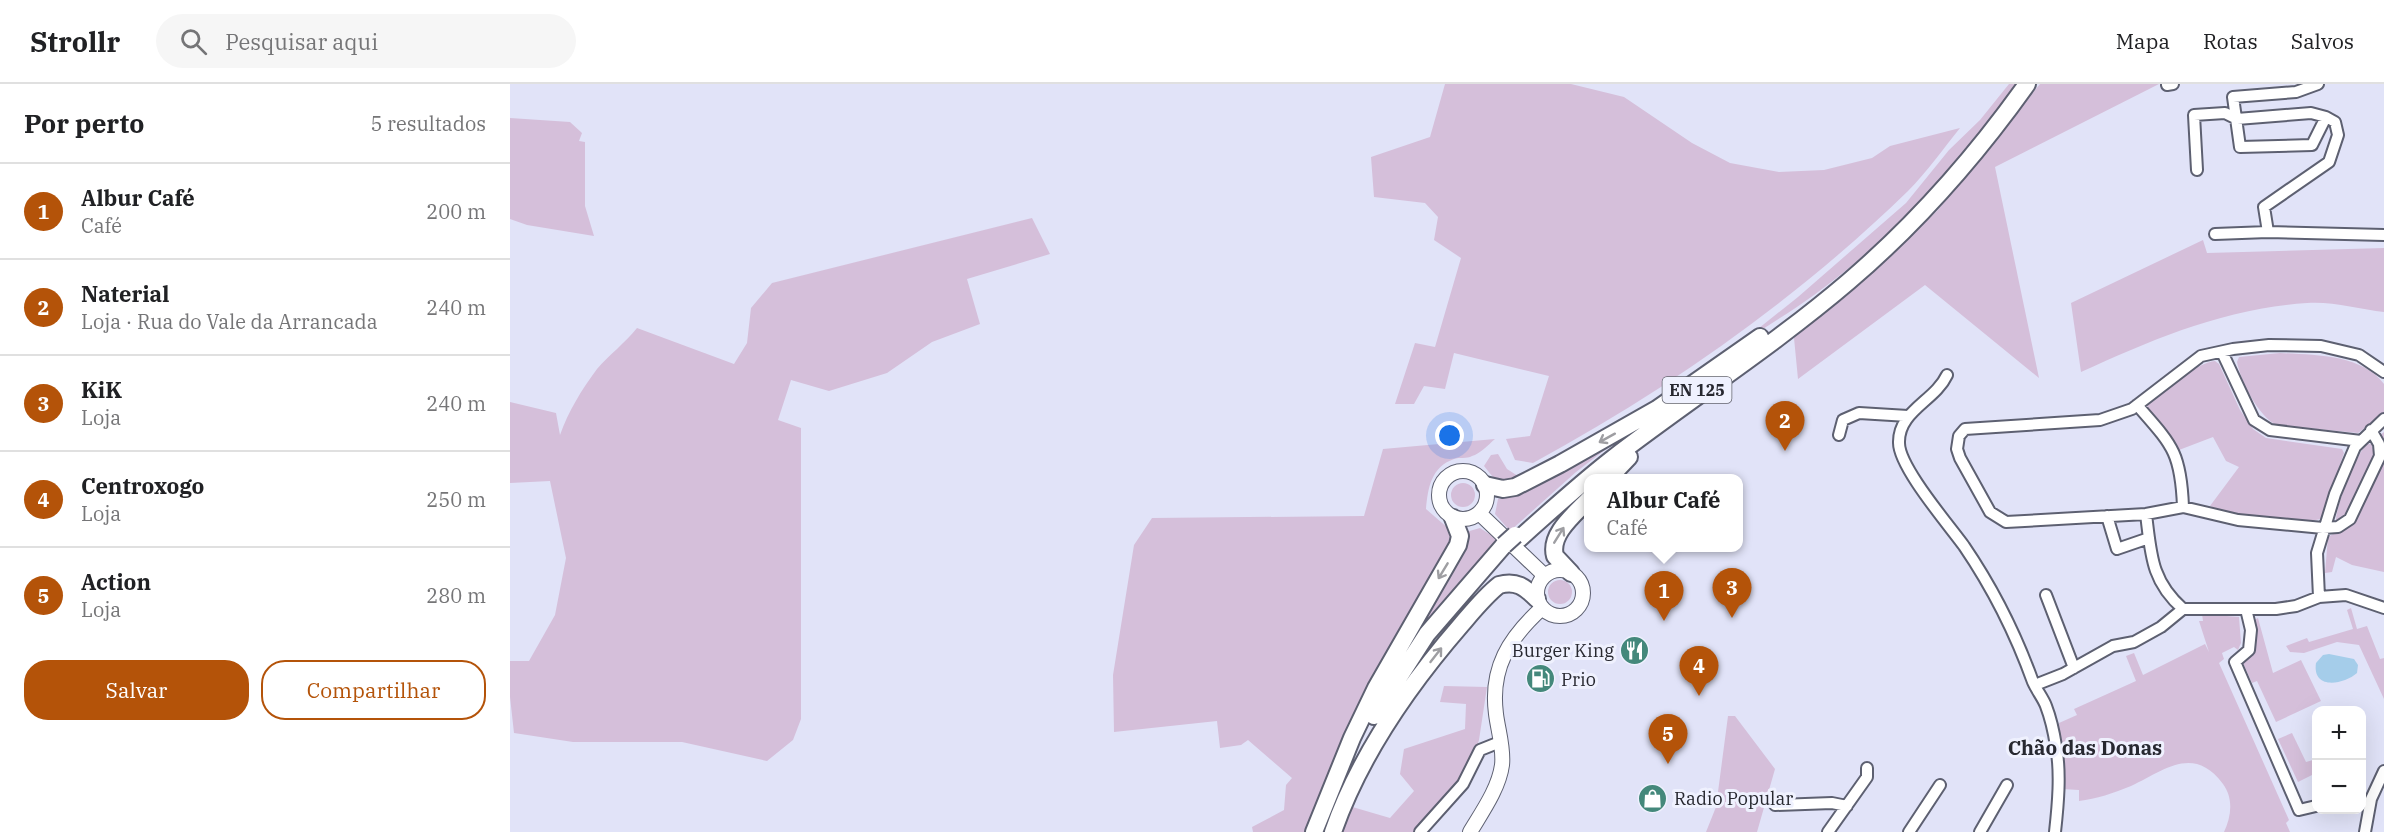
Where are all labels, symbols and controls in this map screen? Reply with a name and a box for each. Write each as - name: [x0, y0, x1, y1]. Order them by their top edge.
- search box: [156, 14, 576, 68]
- text: Strollr: [30, 23, 120, 60]
- icon: search: [177, 25, 210, 58]
- text: Pesquisar aqui: [225, 27, 378, 56]
- text: Mapa: [2116, 27, 2170, 55]
- text: Rotas: [2203, 27, 2258, 55]
- text: Salvos: [2291, 27, 2354, 55]
- text: Por perto: [24, 106, 144, 140]
- text: 5 resultados: [370, 110, 486, 137]
- text: Albur Café: [81, 183, 195, 212]
- text: 1: [38, 198, 50, 225]
- text: 200 m: [426, 198, 486, 225]
- text: Café: [81, 212, 122, 239]
- text: Naterial: [81, 279, 169, 308]
- text: 2: [38, 294, 50, 321]
- text: 240 m: [426, 294, 486, 321]
- text: Loja · Rua do Vale da Arrancada: [81, 308, 378, 335]
- text: KiK: [81, 375, 122, 404]
- road number: EN 125: [1662, 377, 1732, 403]
- text: 3: [38, 390, 50, 417]
- text: 240 m: [426, 390, 486, 417]
- pin: 2: [1766, 402, 1804, 451]
- text: Loja: [81, 404, 121, 431]
- your location: [1435, 421, 1464, 450]
- one-way arrow: [1599, 432, 1616, 444]
- text: Centroxogo: [81, 471, 204, 500]
- popup: [1584, 474, 1743, 552]
- text: Albur Café: [1607, 485, 1720, 514]
- text: 4: [38, 486, 50, 513]
- text: 250 m: [426, 486, 486, 513]
- text: Loja: [81, 500, 121, 527]
- text: Café: [1607, 514, 1648, 541]
- one-way arrow: [1553, 526, 1566, 543]
- one-way arrow: [1437, 562, 1449, 579]
- text: Action: [81, 567, 151, 596]
- pin: 3: [1712, 568, 1752, 618]
- pin: 1: [1644, 572, 1684, 621]
- text: 5: [38, 582, 50, 609]
- text: 280 m: [426, 582, 486, 609]
- text: Loja: [81, 596, 121, 623]
- restaurant icon: Burger King: [1619, 634, 1651, 666]
- place label: Burger King: [1512, 639, 1614, 662]
- pin: 4: [1680, 646, 1718, 696]
- one-way arrow: [1429, 647, 1442, 663]
- button: Salvar: [24, 660, 249, 720]
- button: Compartilhar: [261, 660, 486, 720]
- fuel station icon: Prio: [1524, 663, 1556, 695]
- place label: Prio: [1561, 668, 1596, 691]
- map controls: [2312, 706, 2366, 814]
- button: +: [2312, 706, 2366, 760]
- pin: 5: [1648, 714, 1688, 764]
- district label: Chão das Donas: [2008, 734, 2162, 761]
- button: −: [2312, 760, 2366, 814]
- shop icon: Radio Popular: [1637, 782, 1669, 814]
- place label: Radio Popular: [1674, 787, 1793, 810]

